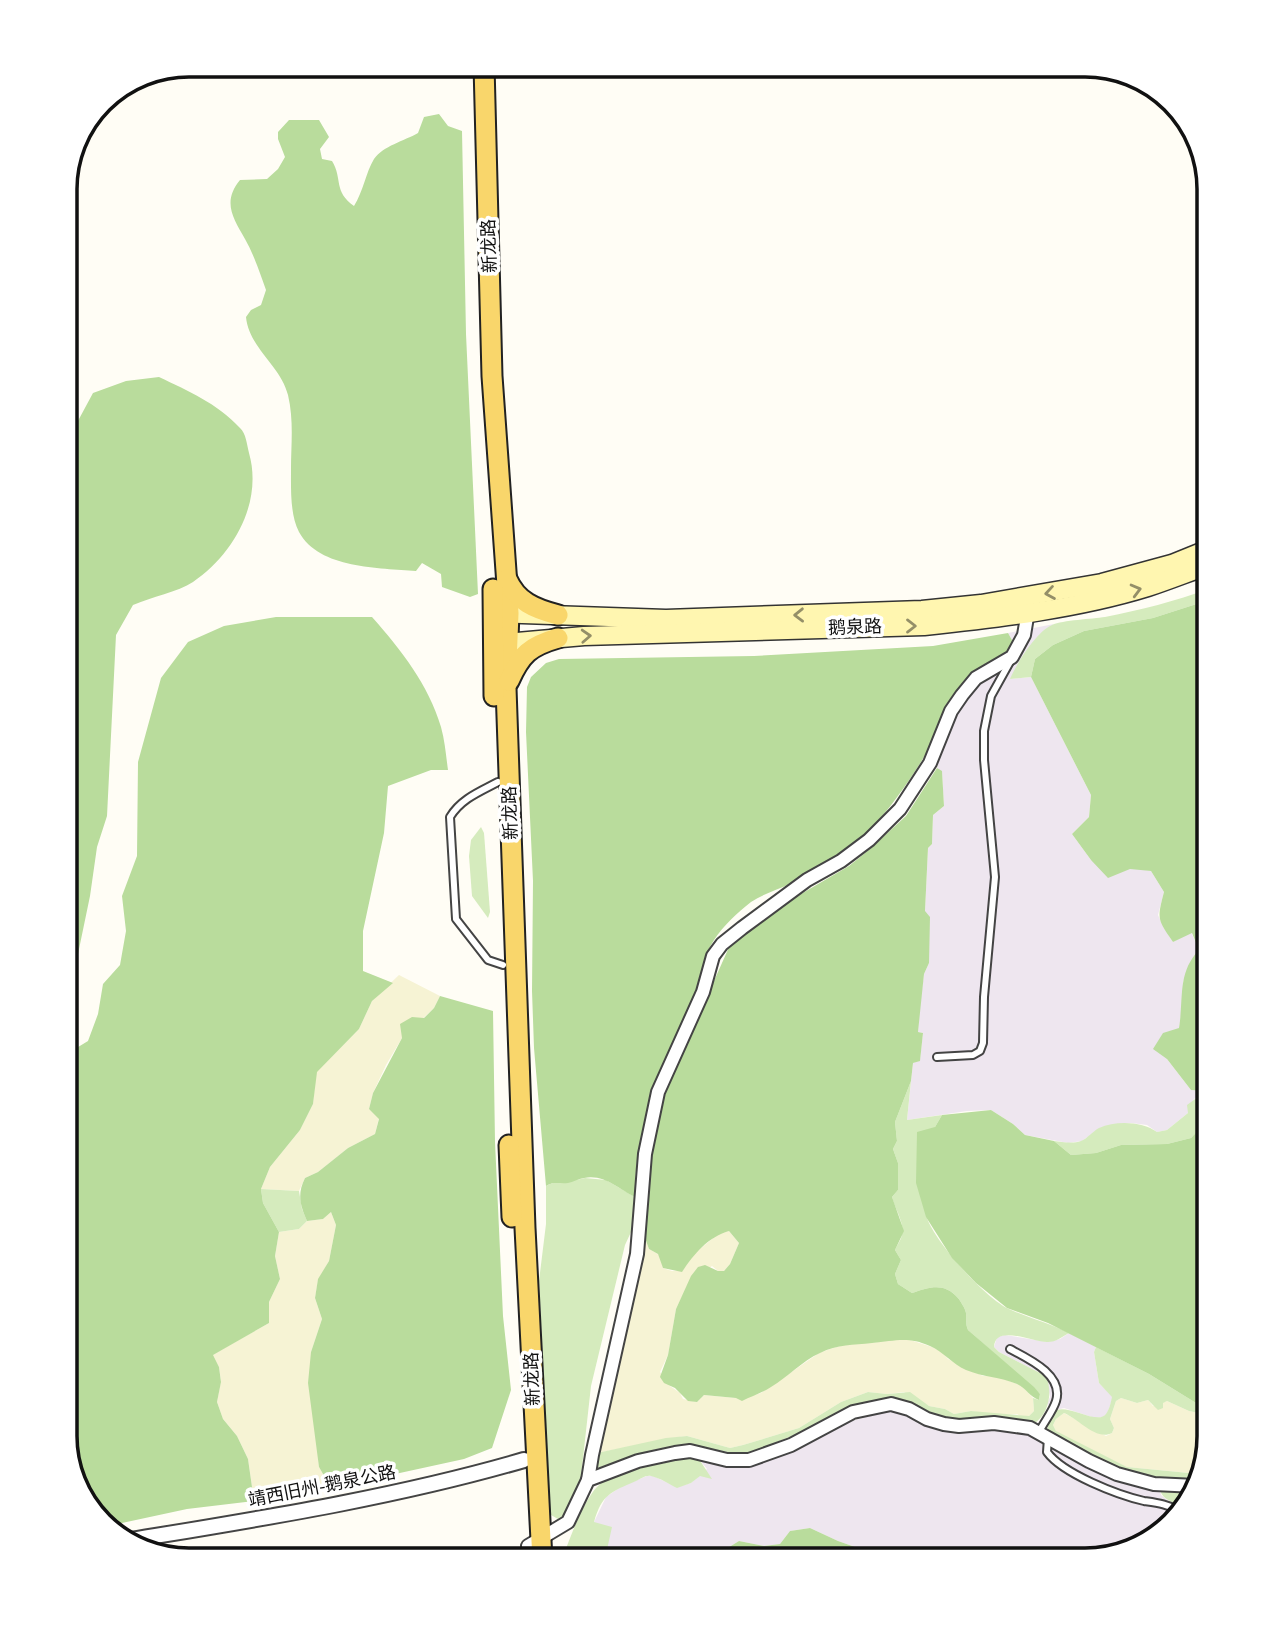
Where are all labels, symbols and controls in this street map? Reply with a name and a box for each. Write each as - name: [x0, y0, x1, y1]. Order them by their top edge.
- street label: 新龙路: [478, 219, 500, 273]
- one-way arrow: [1129, 584, 1141, 598]
- one-way arrow: [1044, 585, 1055, 600]
- one-way arrow: [793, 607, 804, 622]
- street label: 鹅泉路: [828, 616, 882, 638]
- one-way arrow: [907, 618, 917, 634]
- one-way arrow: [581, 629, 592, 644]
- street label: 新龙路: [499, 786, 521, 840]
- street label: 新龙路: [521, 1352, 543, 1406]
- street label: 靖西旧州-鹅泉公路: [246, 1462, 398, 1510]

